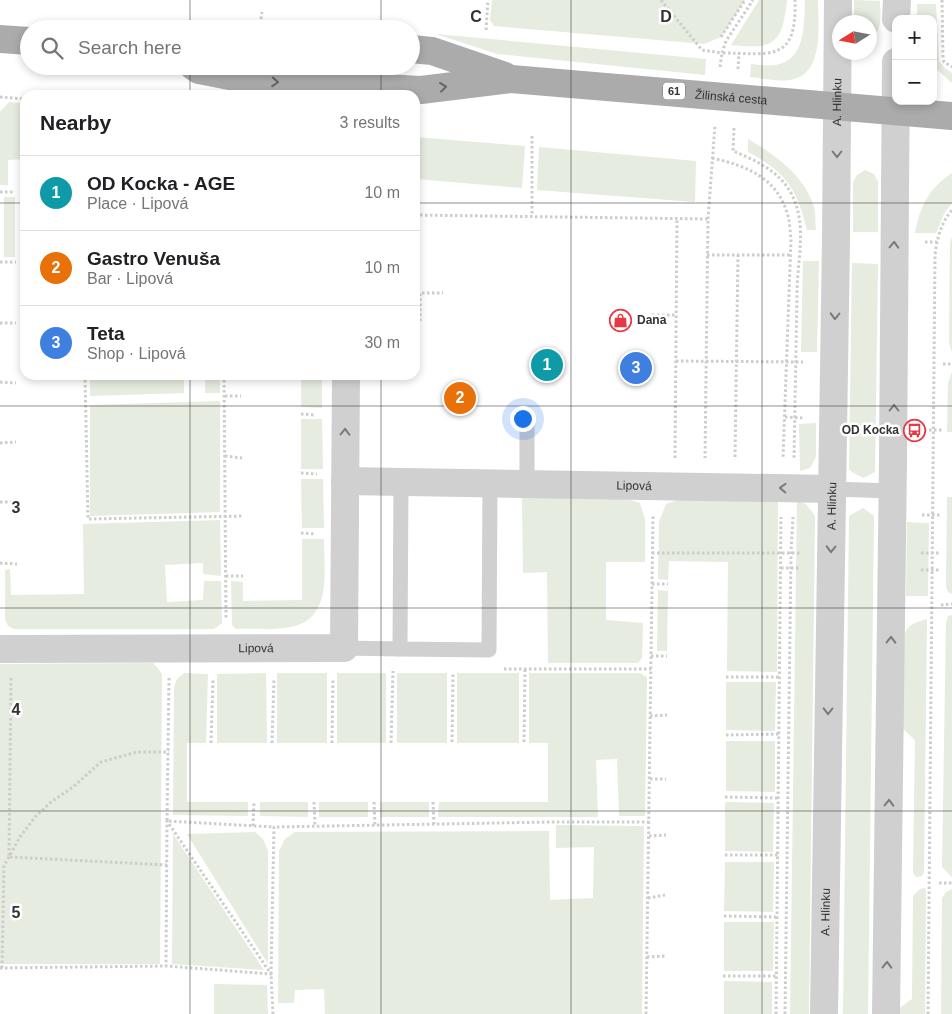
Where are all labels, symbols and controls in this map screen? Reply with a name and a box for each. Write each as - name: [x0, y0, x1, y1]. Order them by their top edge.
- text: C: [470, 8, 482, 25]
- text: D: [660, 8, 672, 25]
- north arrow: [832, 15, 877, 60]
- map controls: [892, 15, 937, 105]
- button: +: [892, 15, 937, 60]
- search box: [20, 20, 420, 75]
- icon: search: [38, 34, 66, 62]
- text: Search here: [78, 37, 182, 58]
- button: −: [892, 60, 937, 105]
- one-way arrow: [271, 76, 279, 87]
- street label: A. Hlinku: [830, 78, 844, 126]
- one-way arrow: [440, 82, 448, 93]
- road number: 61: [663, 82, 685, 100]
- street label: Žilinská cesta: [694, 86, 768, 108]
- text: Nearby: [40, 111, 111, 134]
- text: 3 results: [340, 114, 400, 131]
- one-way arrow: [831, 150, 842, 158]
- text: OD Kocka - AGE: [87, 173, 235, 194]
- text: 1: [52, 184, 60, 201]
- text: 10 m: [364, 184, 400, 201]
- text: Place · Lipová: [87, 195, 188, 212]
- one-way arrow: [889, 241, 900, 249]
- text: Gastro Venuša: [87, 248, 220, 269]
- text: 2: [52, 259, 60, 276]
- text: 10 m: [364, 259, 400, 276]
- text: Bar · Lipová: [87, 270, 173, 287]
- shop icon: Dana: [609, 308, 633, 332]
- place label: Dana: [637, 313, 667, 327]
- one-way arrow: [830, 313, 840, 321]
- text: Teta: [87, 323, 125, 344]
- text: 3: [52, 334, 60, 351]
- text: 30 m: [364, 334, 400, 351]
- text: Shop · Lipová: [87, 345, 186, 362]
- pin: 1: [531, 346, 563, 384]
- pin: 3: [620, 349, 652, 387]
- pin: 2: [444, 379, 476, 417]
- one-way arrow: [889, 403, 899, 411]
- your location: [510, 406, 536, 432]
- bus stop icon: OD Kocka: [903, 418, 927, 442]
- place label: OD Kocka: [842, 423, 899, 437]
- one-way arrow: [340, 428, 350, 436]
- street label: Lipová: [616, 478, 652, 493]
- street label: A. Hlinku: [825, 482, 839, 530]
- one-way arrow: [779, 483, 787, 494]
- text: 3: [12, 499, 21, 516]
- one-way arrow: [826, 546, 836, 553]
- one-way arrow: [885, 636, 896, 644]
- street label: Lipová: [238, 641, 274, 655]
- text: 4: [12, 701, 21, 718]
- one-way arrow: [823, 708, 834, 716]
- one-way arrow: [884, 799, 894, 806]
- street label: A. Hlinku: [818, 888, 833, 936]
- text: 5: [12, 904, 21, 921]
- one-way arrow: [882, 961, 892, 969]

